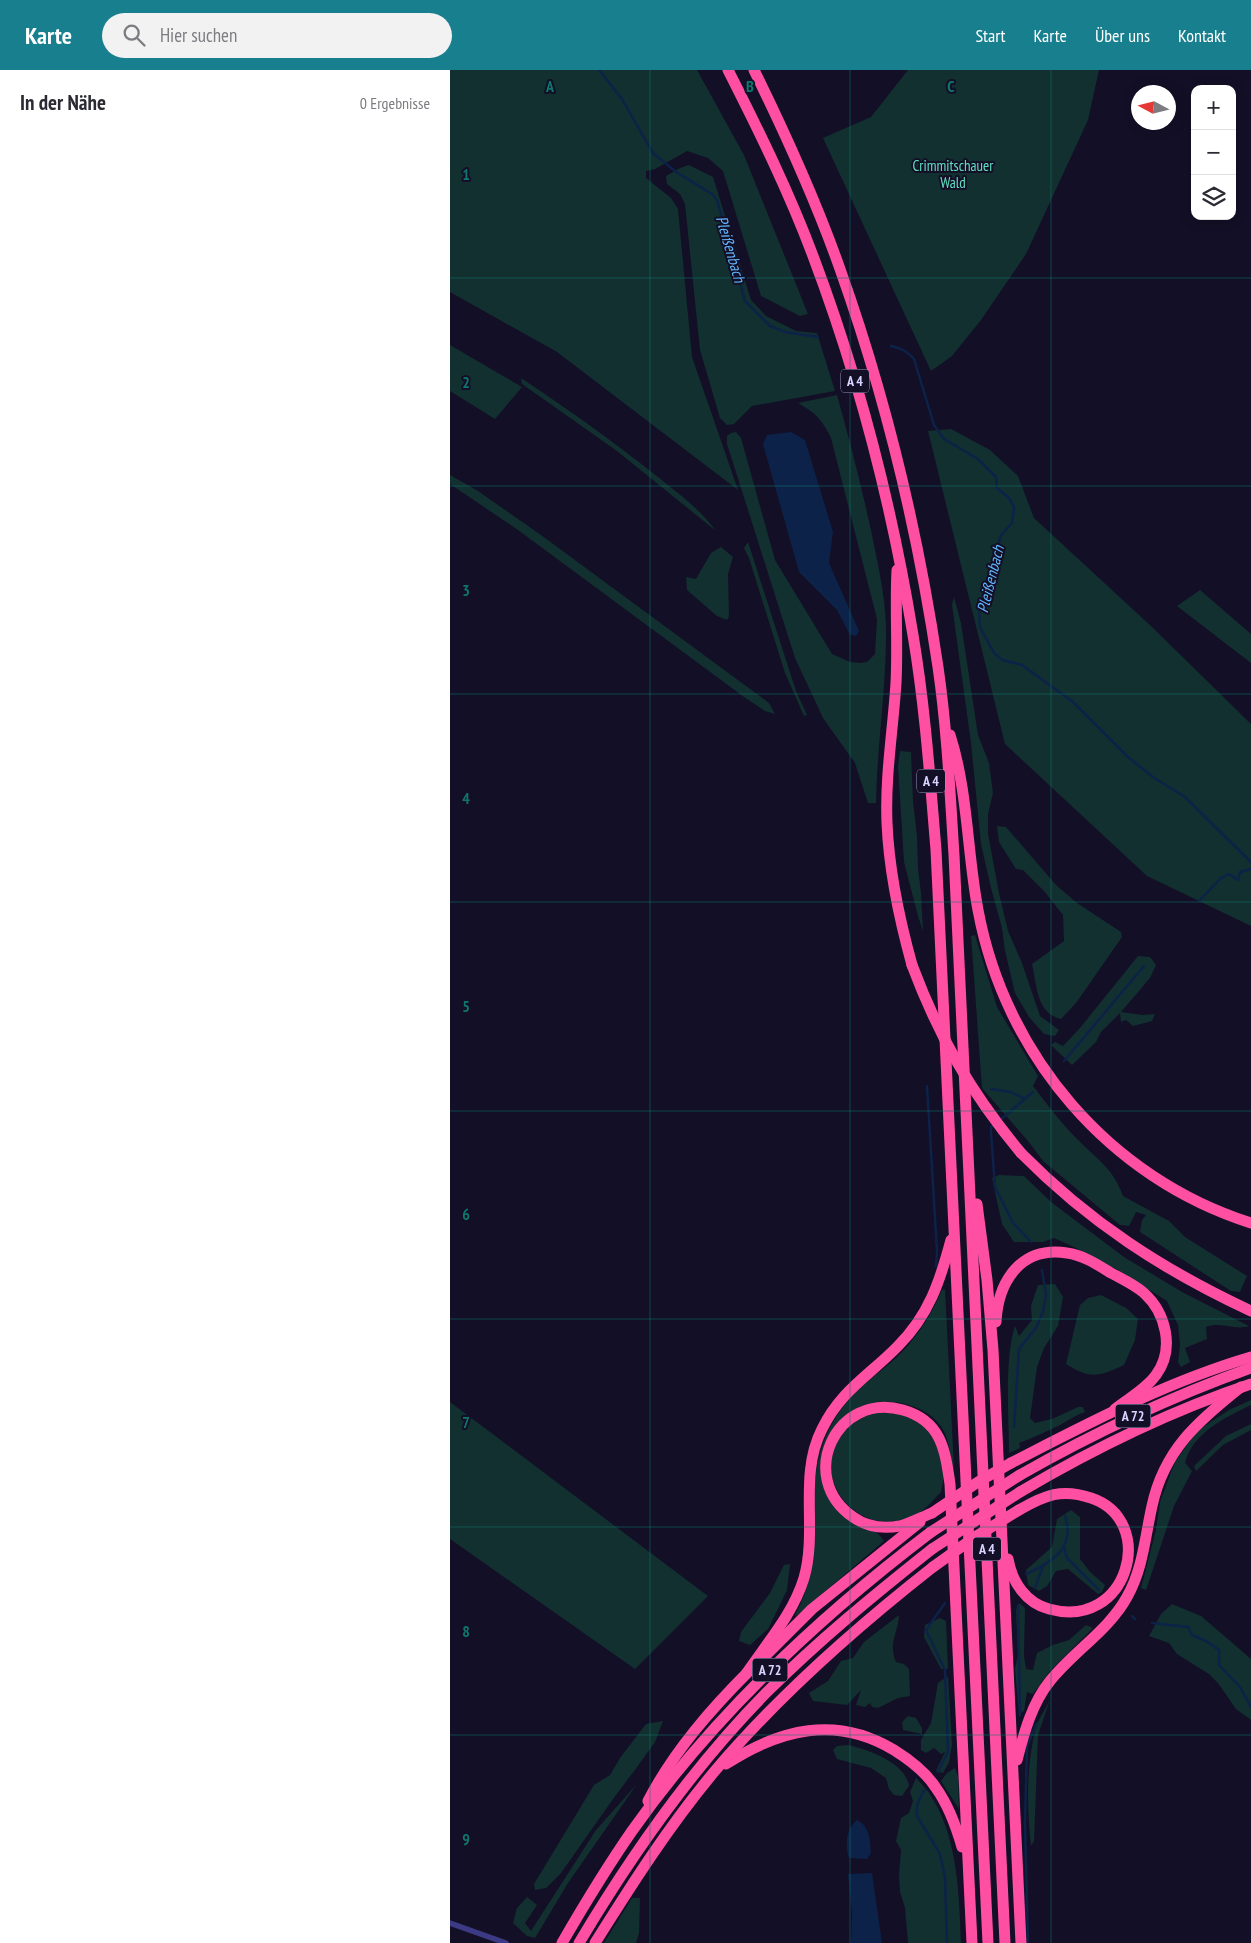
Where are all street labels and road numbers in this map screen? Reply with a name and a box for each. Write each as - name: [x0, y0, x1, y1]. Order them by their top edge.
- road number: A 4: [841, 370, 869, 392]
- road number: A 4: [917, 769, 945, 792]
- road number: A 72: [1116, 1404, 1150, 1428]
- road number: A 4: [973, 1538, 1001, 1560]
- road number: A 72: [752, 1658, 788, 1682]

